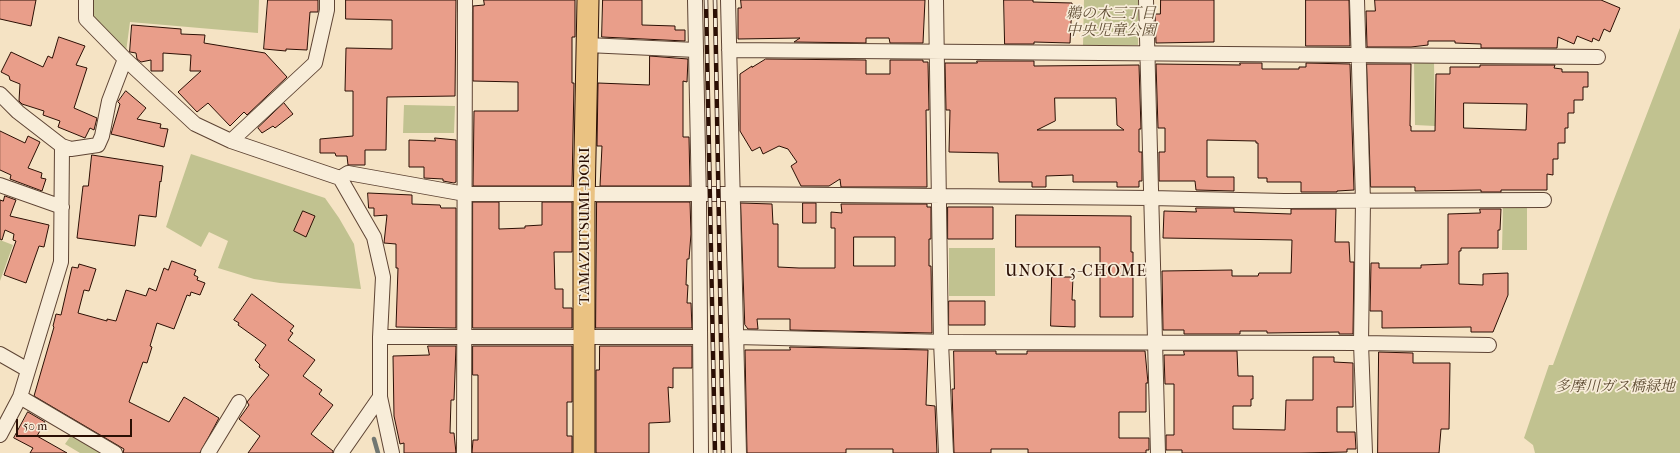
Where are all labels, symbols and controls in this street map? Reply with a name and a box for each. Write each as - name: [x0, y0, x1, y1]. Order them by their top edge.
- park label: 鵜の木三丁目 中央児童公園: [1066, 5, 1156, 40]
- street label: TAMAZUTSUMI-DORI: [576, 147, 594, 305]
- district label: UNOKI 3-CHOME: [1005, 262, 1147, 282]
- park label: 多摩川ガス橋緑地: [1555, 378, 1675, 396]
- scale bar: [18, 411, 134, 437]
- text: 50 m: [23, 419, 47, 433]

